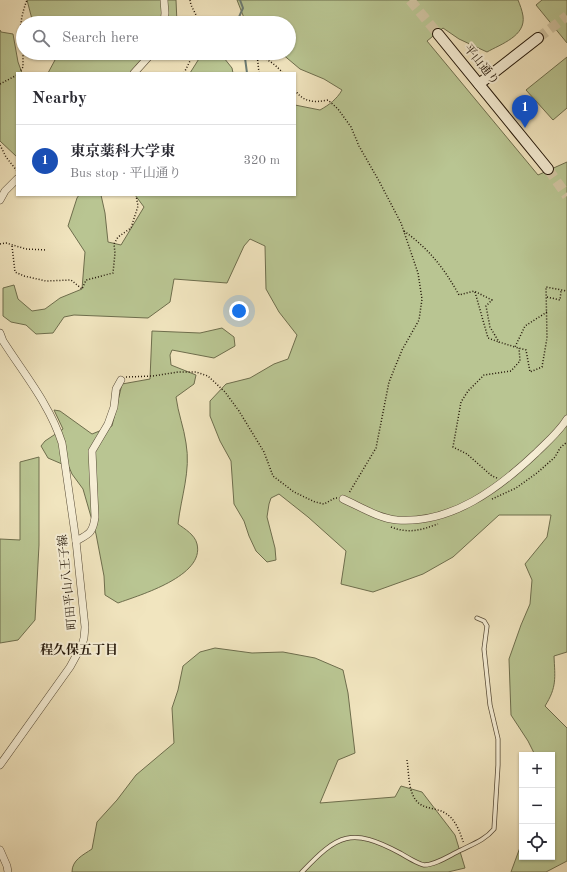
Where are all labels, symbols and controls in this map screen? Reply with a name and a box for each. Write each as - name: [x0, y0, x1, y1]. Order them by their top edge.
- search box: [16, 16, 296, 60]
- icon: search: [30, 27, 52, 49]
- text: Search here: [62, 31, 139, 46]
- street label: 平山通り: [461, 42, 502, 87]
- text: Nearby: [32, 90, 87, 107]
- pin: 1: [512, 95, 538, 128]
- text: 東京薬科大学東: [70, 145, 175, 160]
- text: 1: [41, 154, 49, 167]
- text: 320 m: [243, 154, 280, 167]
- text: Bus stop · 平山通り: [70, 167, 182, 180]
- your location: [229, 301, 249, 321]
- street label: 町田平山八王子線: [55, 534, 79, 631]
- district label: 程久保五丁目: [40, 642, 118, 657]
- map controls: [519, 752, 555, 860]
- button: +: [519, 752, 555, 788]
- button: −: [519, 788, 555, 824]
- button: locate: [519, 824, 555, 860]

